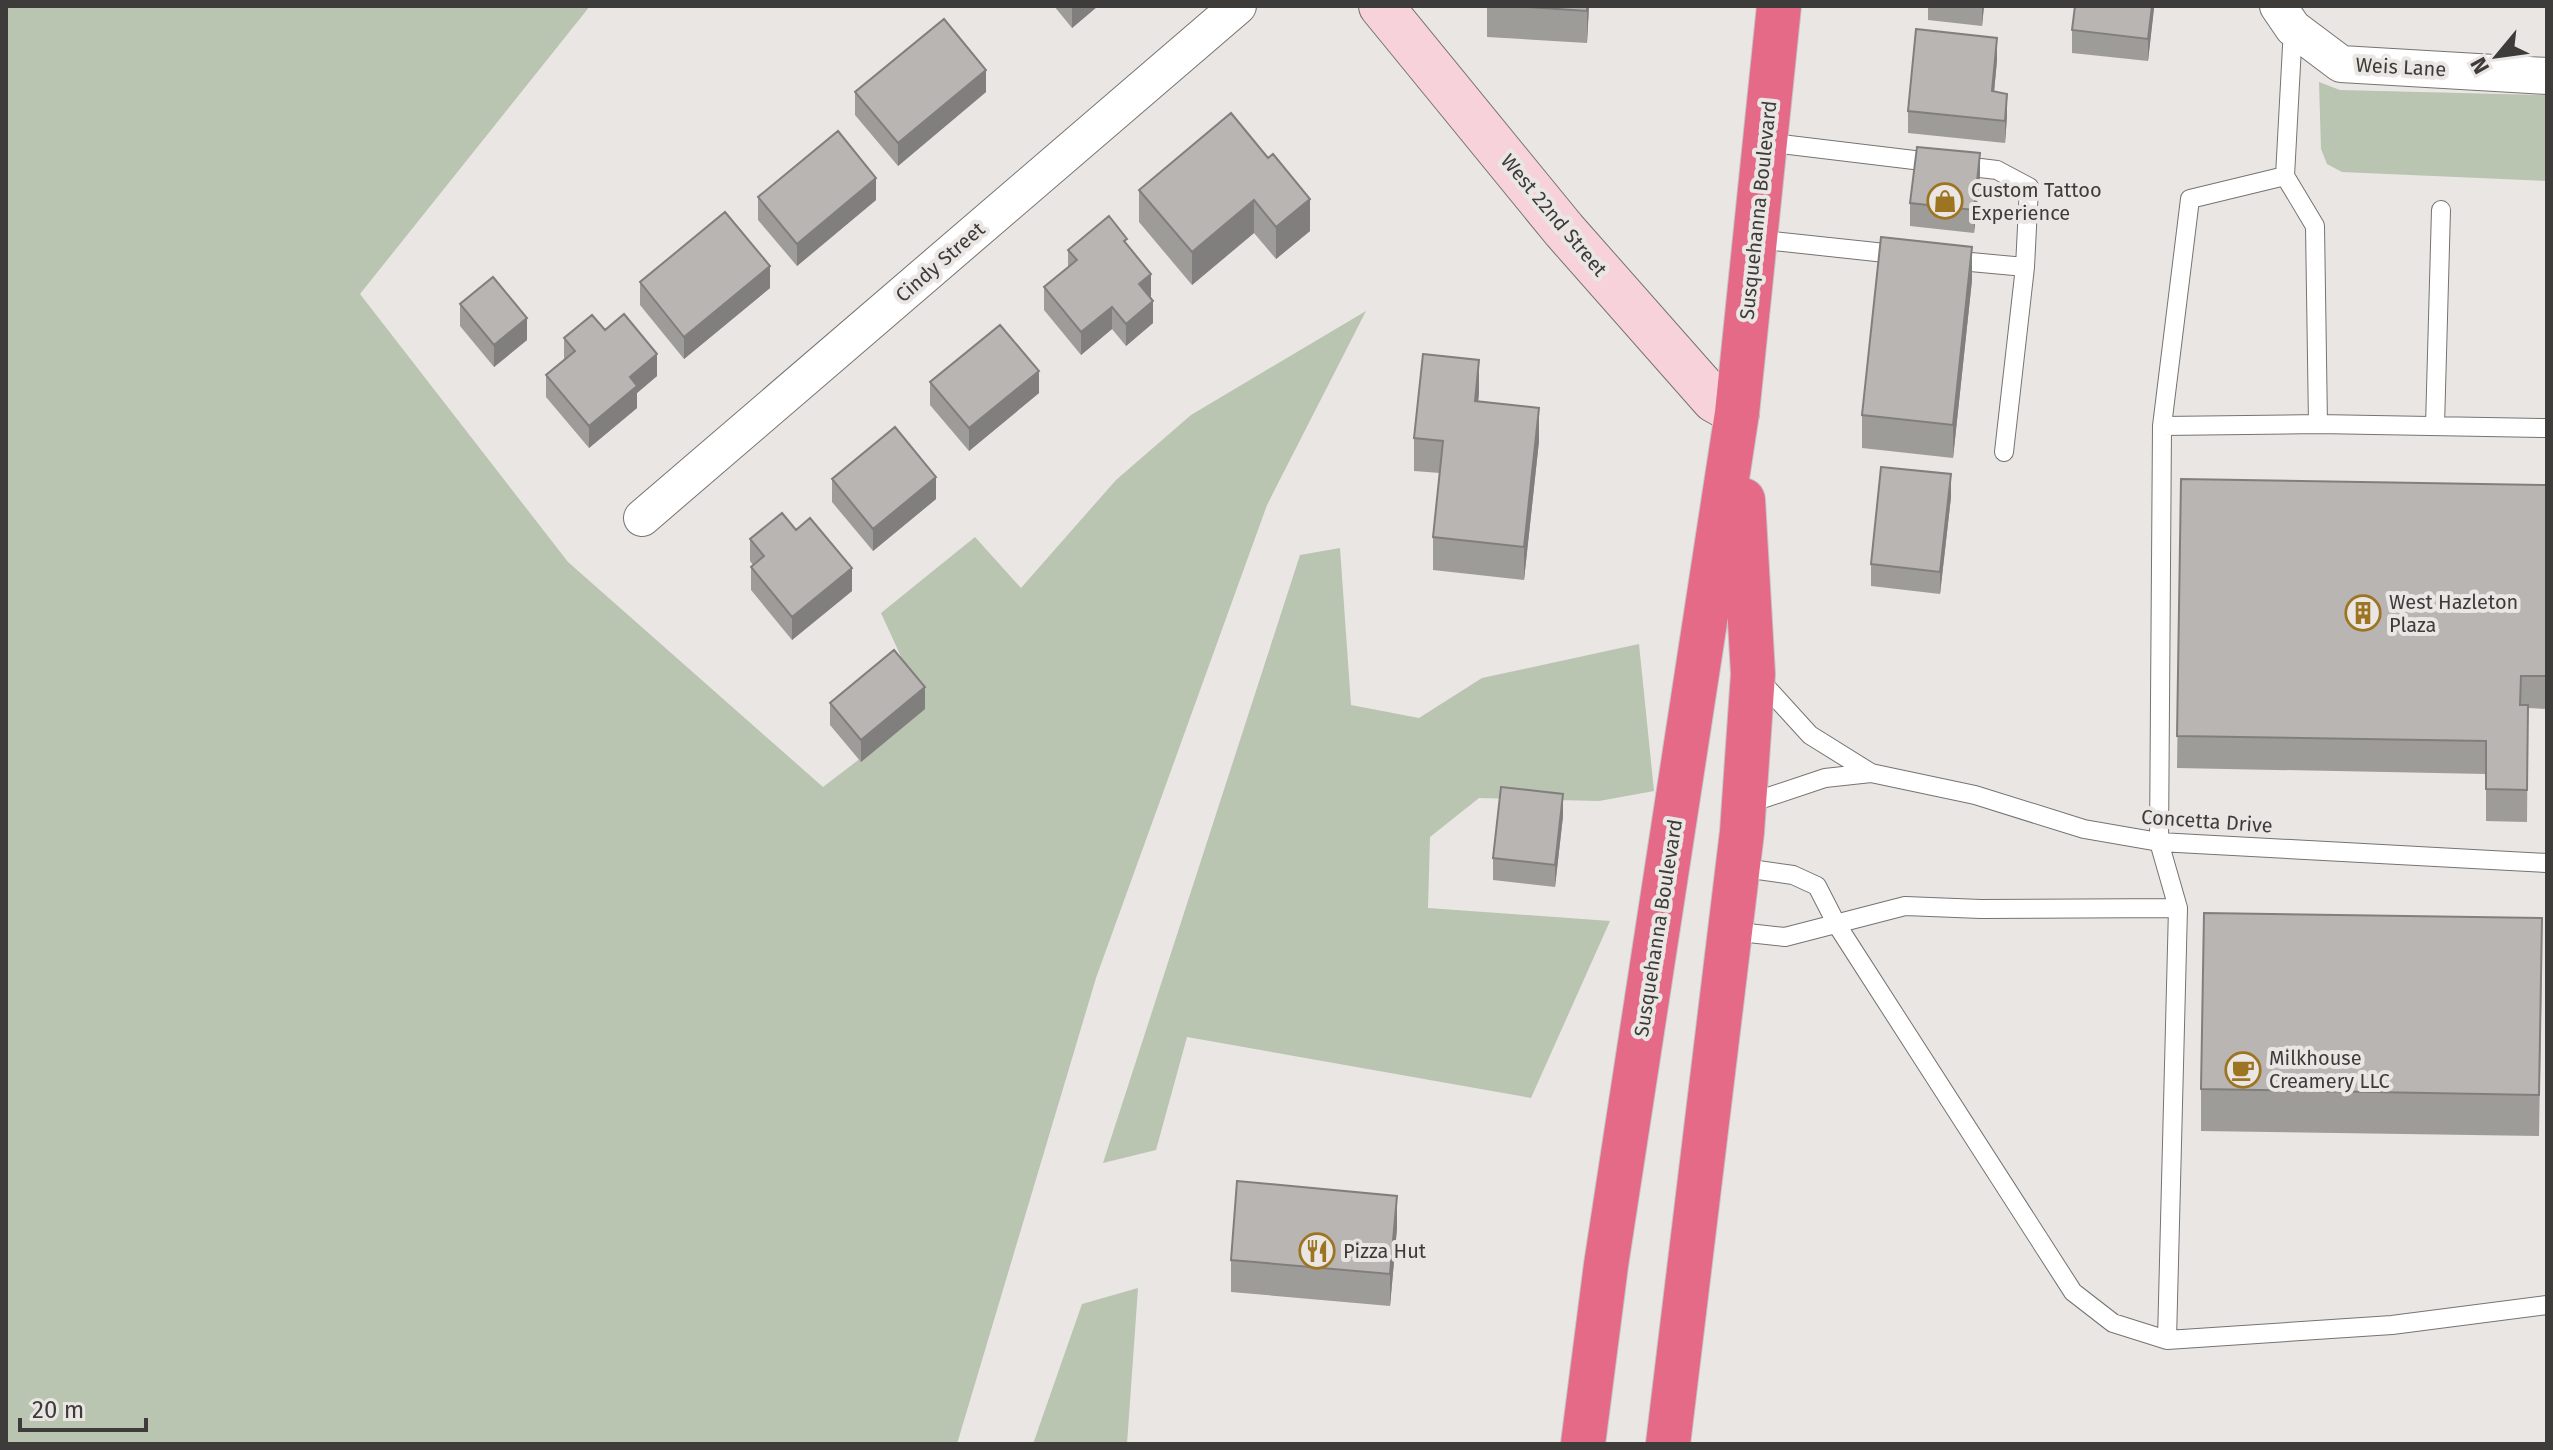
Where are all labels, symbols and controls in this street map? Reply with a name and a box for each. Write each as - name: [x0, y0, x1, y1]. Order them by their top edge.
- north arrow: [2457, 16, 2537, 96]
- street label: Weis Lane: [2355, 53, 2447, 81]
- text: N: [2465, 53, 2495, 78]
- street label: Susquehanna Boulevard: [1735, 99, 1781, 321]
- street label: West 22nd Street: [1496, 149, 1613, 282]
- place label: Custom Tattoo Experience: [1971, 178, 2102, 225]
- shop icon: Custom Tattoo Experience: [1926, 182, 1964, 220]
- street label: Cindy Street: [891, 216, 990, 307]
- place label: West Hazleton Plaza: [2389, 590, 2518, 637]
- building icon: West Hazleton Plaza: [2344, 594, 2382, 632]
- street label: Concetta Drive: [2141, 804, 2273, 838]
- street label: Susquehanna Boulevard: [1629, 817, 1687, 1039]
- place label: Milkhouse Creamery LLC: [2269, 1046, 2390, 1093]
- cafe icon: Milkhouse Creamery LLC: [2224, 1051, 2262, 1089]
- restaurant icon: Pizza Hut: [1298, 1232, 1336, 1270]
- place label: Pizza Hut: [1343, 1239, 1427, 1263]
- scale bar: [20, 1382, 146, 1432]
- text: 20 m: [32, 1396, 84, 1424]

